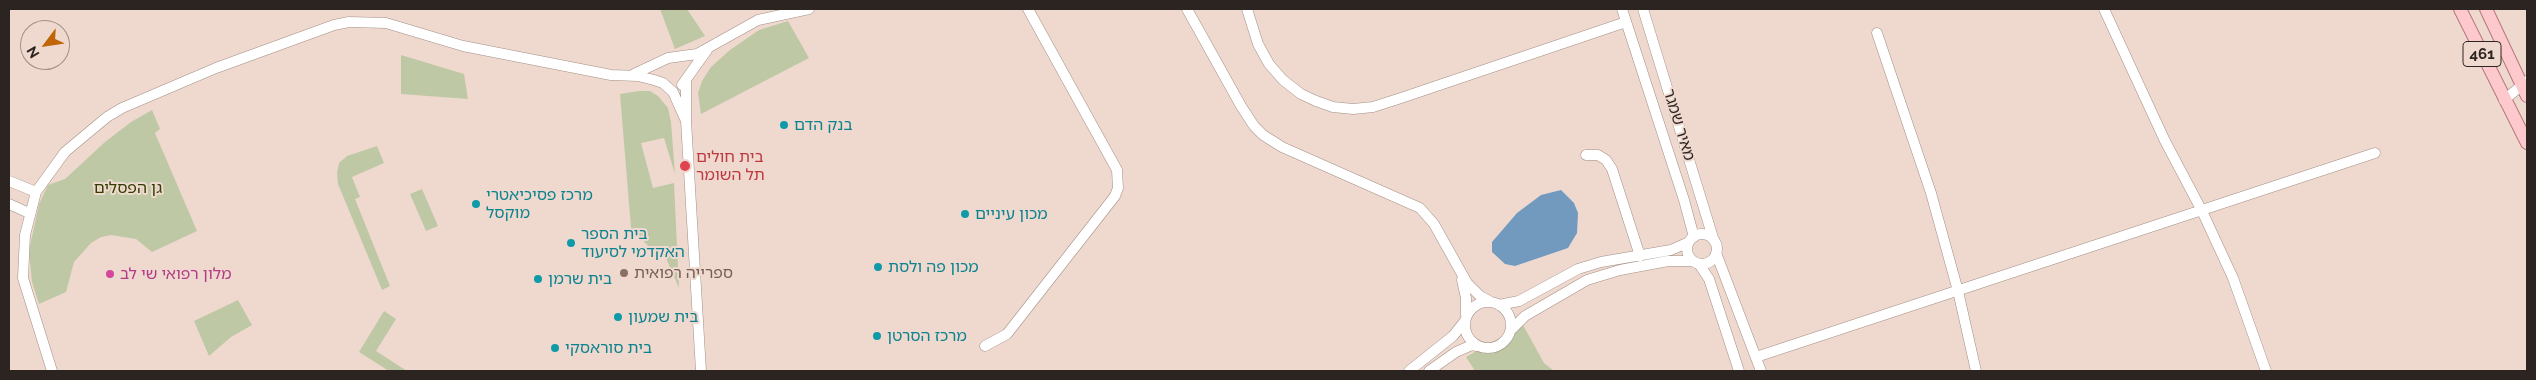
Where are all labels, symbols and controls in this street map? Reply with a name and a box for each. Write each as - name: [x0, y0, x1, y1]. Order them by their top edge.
- north arrow: [20, 20, 70, 70]
- road number: 461: [2463, 42, 2501, 66]
- text: N: [23, 44, 43, 61]
- street label: מאיר שמגר: [1659, 87, 1699, 163]
- place label: בנק הדם: [794, 115, 853, 135]
- marker: בנק הדם: [778, 119, 790, 131]
- place label: בית חולים תל השומר: [696, 147, 765, 185]
- marker: בית חולים תל השומר: [678, 159, 692, 173]
- park label: גן הפסלים: [94, 178, 162, 198]
- place label: מרכז פסיכיאטרי מוקסל: [486, 185, 593, 223]
- marker: מרכז פסיכיאטרי מוקסל: [470, 198, 482, 210]
- place label: מכון עיניים: [975, 204, 1048, 224]
- marker: מכון עיניים: [959, 208, 971, 220]
- place label: בית הספר האקדמי לסיעוד: [581, 224, 685, 262]
- marker: בית הספר האקדמי לסיעוד: [565, 237, 577, 249]
- place label: מכון פה ולסת: [888, 257, 978, 277]
- marker: מכון פה ולסת: [872, 261, 884, 273]
- place label: ספרייה רפואית: [634, 263, 733, 283]
- place label: מלון רפואי שי לב: [120, 264, 232, 284]
- marker: ספרייה רפואית: [618, 267, 630, 279]
- marker: מלון רפואי שי לב: [104, 268, 116, 280]
- place label: בית שרמן: [548, 269, 612, 289]
- marker: בית שרמן: [532, 273, 544, 285]
- place label: בית שמעון: [628, 307, 698, 327]
- marker: בית שמעון: [612, 311, 624, 323]
- place label: מרכז הסרטן: [887, 326, 967, 346]
- marker: מרכז הסרטן: [871, 330, 883, 342]
- place label: בית סוראסקי: [565, 338, 652, 358]
- marker: בית סוראסקי: [549, 342, 561, 354]

